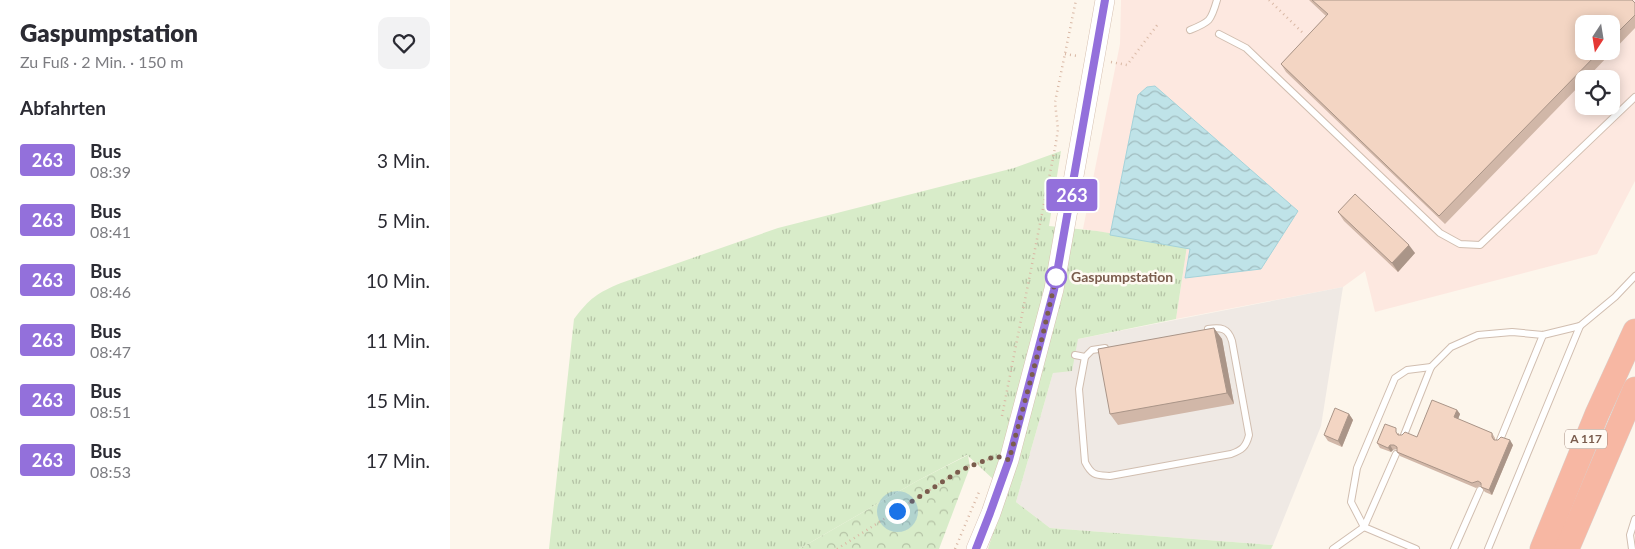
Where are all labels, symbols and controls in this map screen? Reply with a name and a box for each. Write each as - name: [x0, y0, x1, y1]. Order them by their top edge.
- north arrow: [1575, 15, 1620, 60]
- map controls: [1575, 15, 1620, 115]
- button: heart: [378, 17, 430, 69]
- text: Gaspumpstation: [20, 18, 198, 47]
- text: Zu Fuß · 2 Min. · 150 m: [20, 52, 183, 71]
- button: locate: [1575, 70, 1620, 115]
- text: Abfahrten: [20, 96, 106, 119]
- text: Bus: [90, 139, 121, 162]
- text: 263: [32, 149, 63, 171]
- text: 3 Min.: [377, 149, 430, 172]
- text: 08:39: [90, 162, 131, 181]
- line badge: 263: [1043, 179, 1101, 211]
- text: 263: [1056, 184, 1088, 206]
- text: Bus: [90, 199, 121, 222]
- text: 263: [32, 209, 63, 231]
- text: 5 Min.: [377, 209, 430, 232]
- text: 08:41: [90, 222, 131, 241]
- text: Bus: [90, 259, 121, 282]
- marker: Gaspumpstation: [1045, 266, 1067, 288]
- place label: Gaspumpstation: [1071, 268, 1173, 285]
- text: 263: [32, 269, 63, 291]
- text: 10 Min.: [366, 269, 430, 292]
- text: 08:46: [90, 282, 131, 301]
- text: Bus: [90, 319, 121, 342]
- text: 263: [32, 329, 63, 351]
- text: 11 Min.: [366, 329, 430, 352]
- text: 08:47: [90, 342, 131, 361]
- text: Bus: [90, 379, 121, 402]
- text: 263: [32, 389, 63, 411]
- text: 15 Min.: [366, 389, 430, 412]
- text: 08:51: [90, 402, 131, 421]
- road number: A 117: [1565, 429, 1607, 448]
- text: Bus: [90, 439, 121, 462]
- text: 263: [32, 449, 63, 471]
- text: 17 Min.: [366, 449, 430, 472]
- text: 08:53: [90, 462, 131, 481]
- your location: [885, 499, 910, 524]

